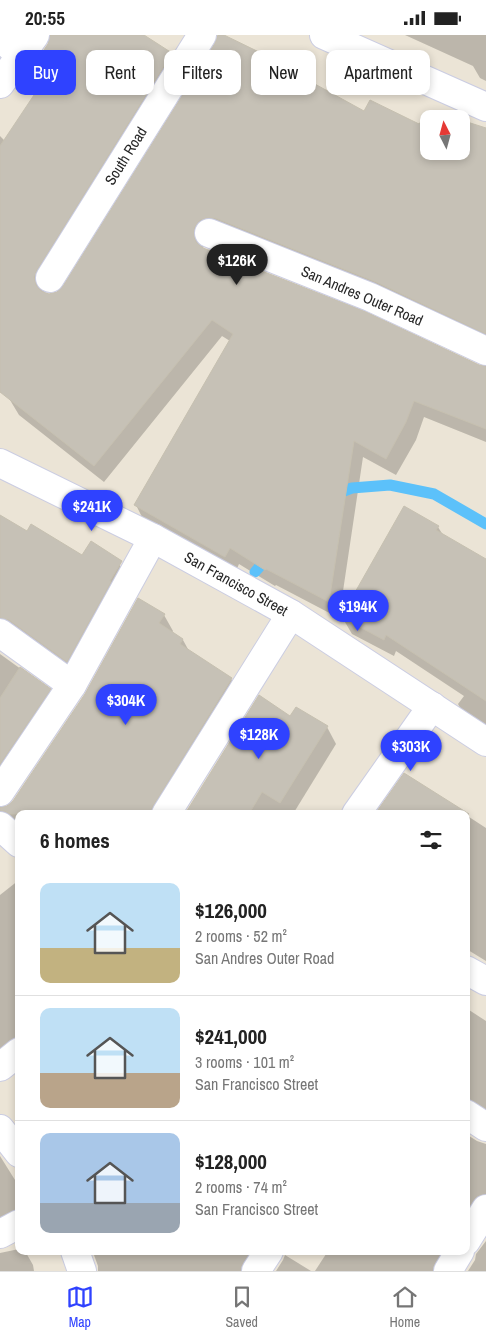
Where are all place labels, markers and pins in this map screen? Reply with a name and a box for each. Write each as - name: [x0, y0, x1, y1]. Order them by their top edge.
- pin: $126K: [202, 243, 272, 286]
- pin: $241K: [57, 489, 127, 532]
- pin: $194K: [323, 589, 393, 632]
- pin: $304K: [91, 683, 161, 726]
- pin: $128K: [224, 717, 294, 760]
- pin: $303K: [376, 729, 446, 772]

